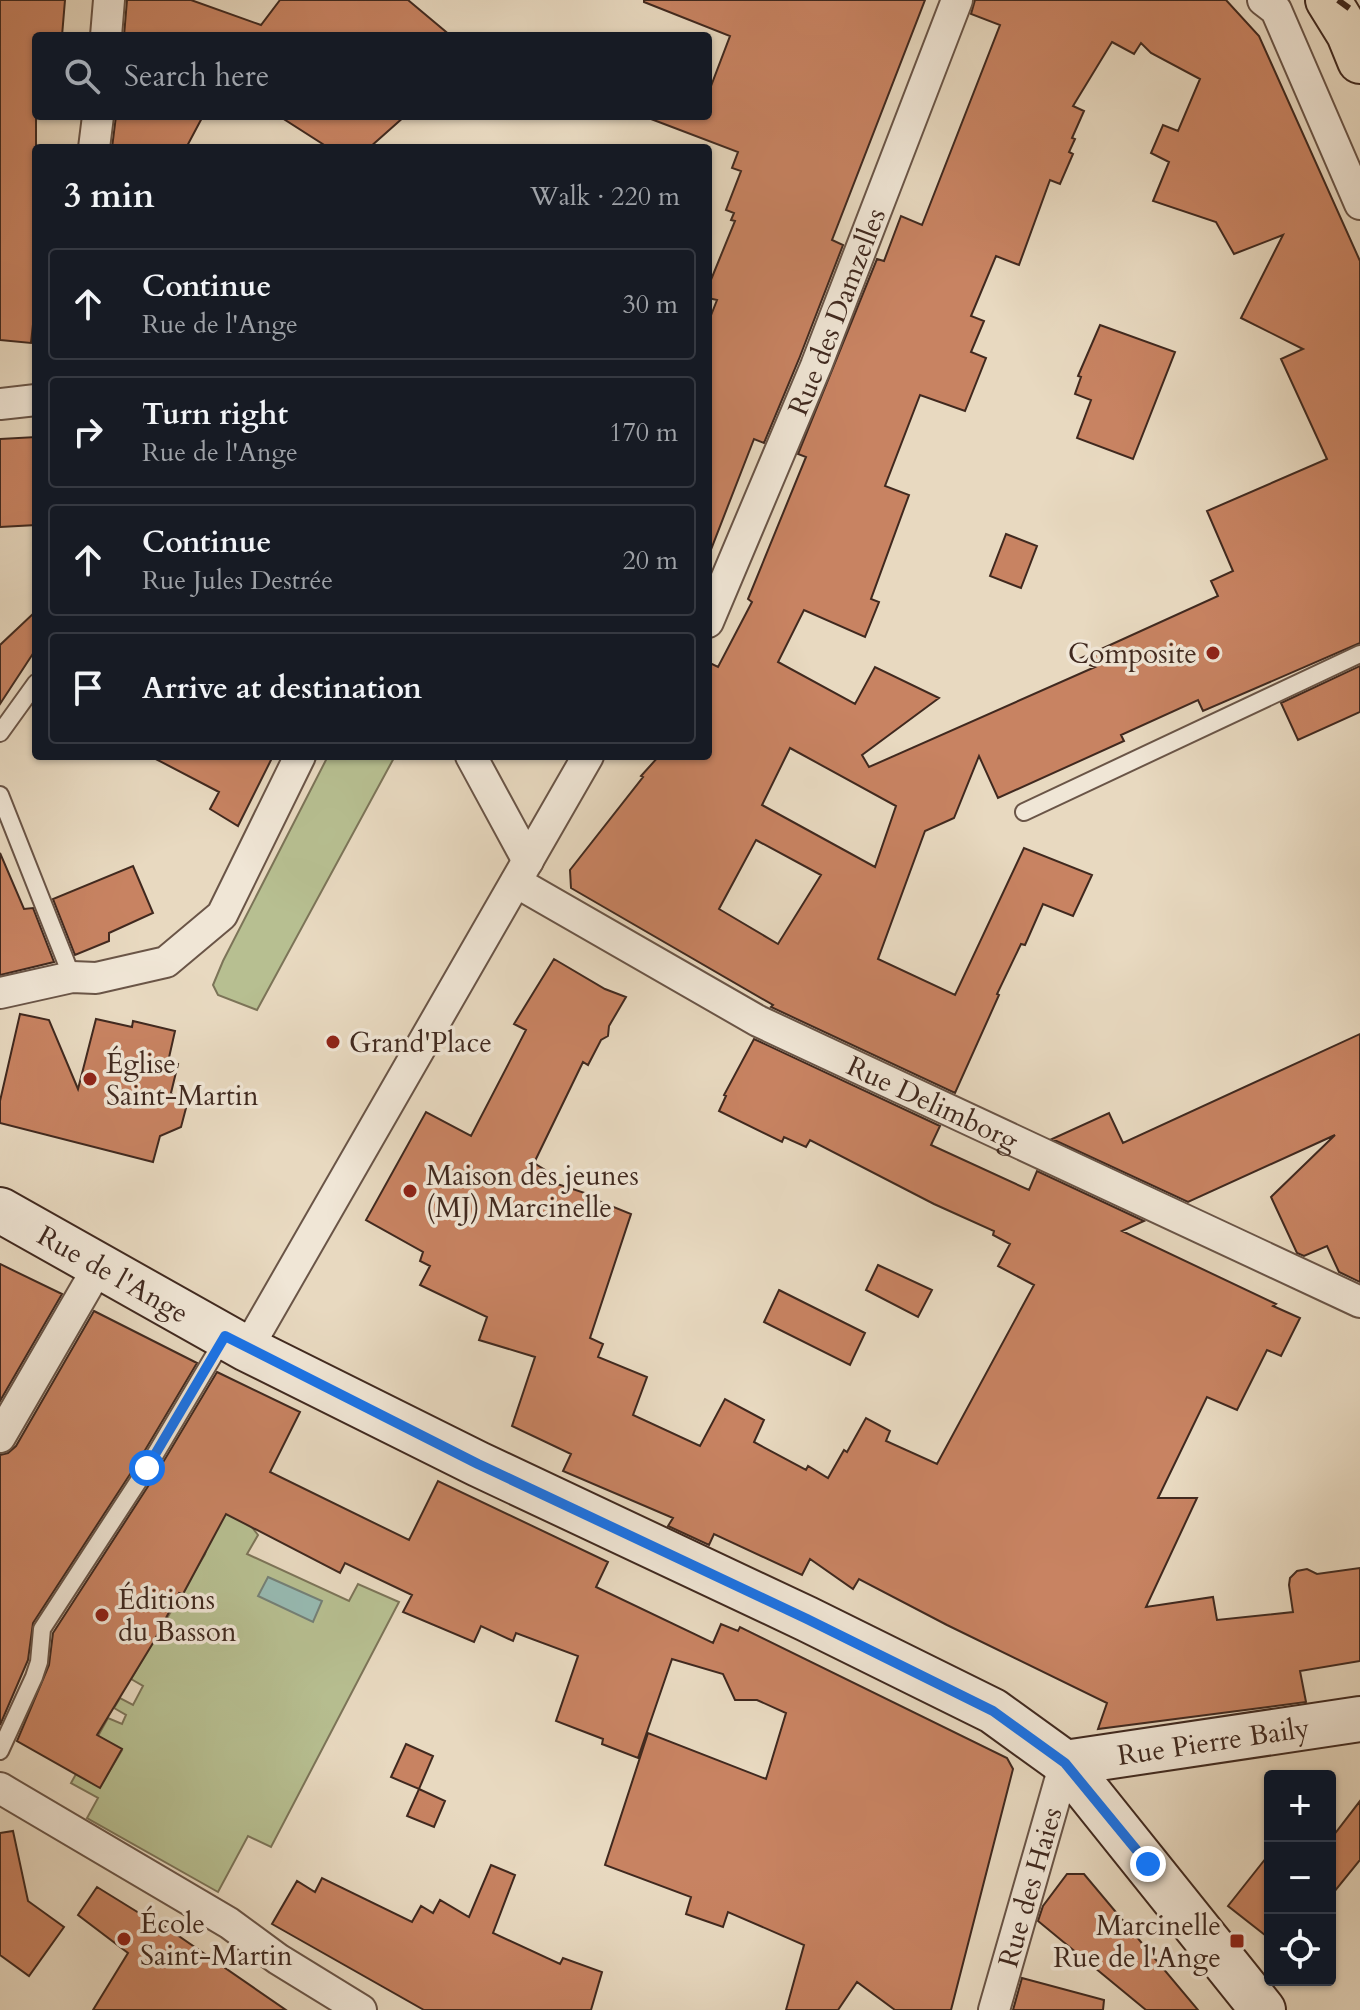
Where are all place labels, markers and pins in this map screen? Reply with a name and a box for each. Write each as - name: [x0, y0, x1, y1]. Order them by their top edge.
- place label: Composite: [1068, 635, 1197, 673]
- marker: Composite: [1204, 644, 1222, 662]
- place label: Grand'Place: [349, 1024, 492, 1062]
- marker: Grand'Place: [324, 1033, 342, 1051]
- place label: Église Saint-Martin: [106, 1045, 259, 1115]
- marker: Église Saint-Martin: [81, 1070, 99, 1088]
- place label: Maison des jeunes (MJ) Marcinelle: [426, 1157, 639, 1227]
- marker: Maison des jeunes (MJ) Marcinelle: [401, 1182, 419, 1200]
- place label: Éditions du Basson: [118, 1581, 237, 1651]
- marker: Éditions du Basson: [93, 1606, 111, 1624]
- place label: École Saint-Martin: [140, 1905, 293, 1975]
- place label: Marcinelle Rue de l'Ange: [1053, 1907, 1221, 1977]
- marker: École Saint-Martin: [115, 1930, 133, 1948]
- marker: Marcinelle Rue de l'Ange: [1228, 1932, 1246, 1950]

